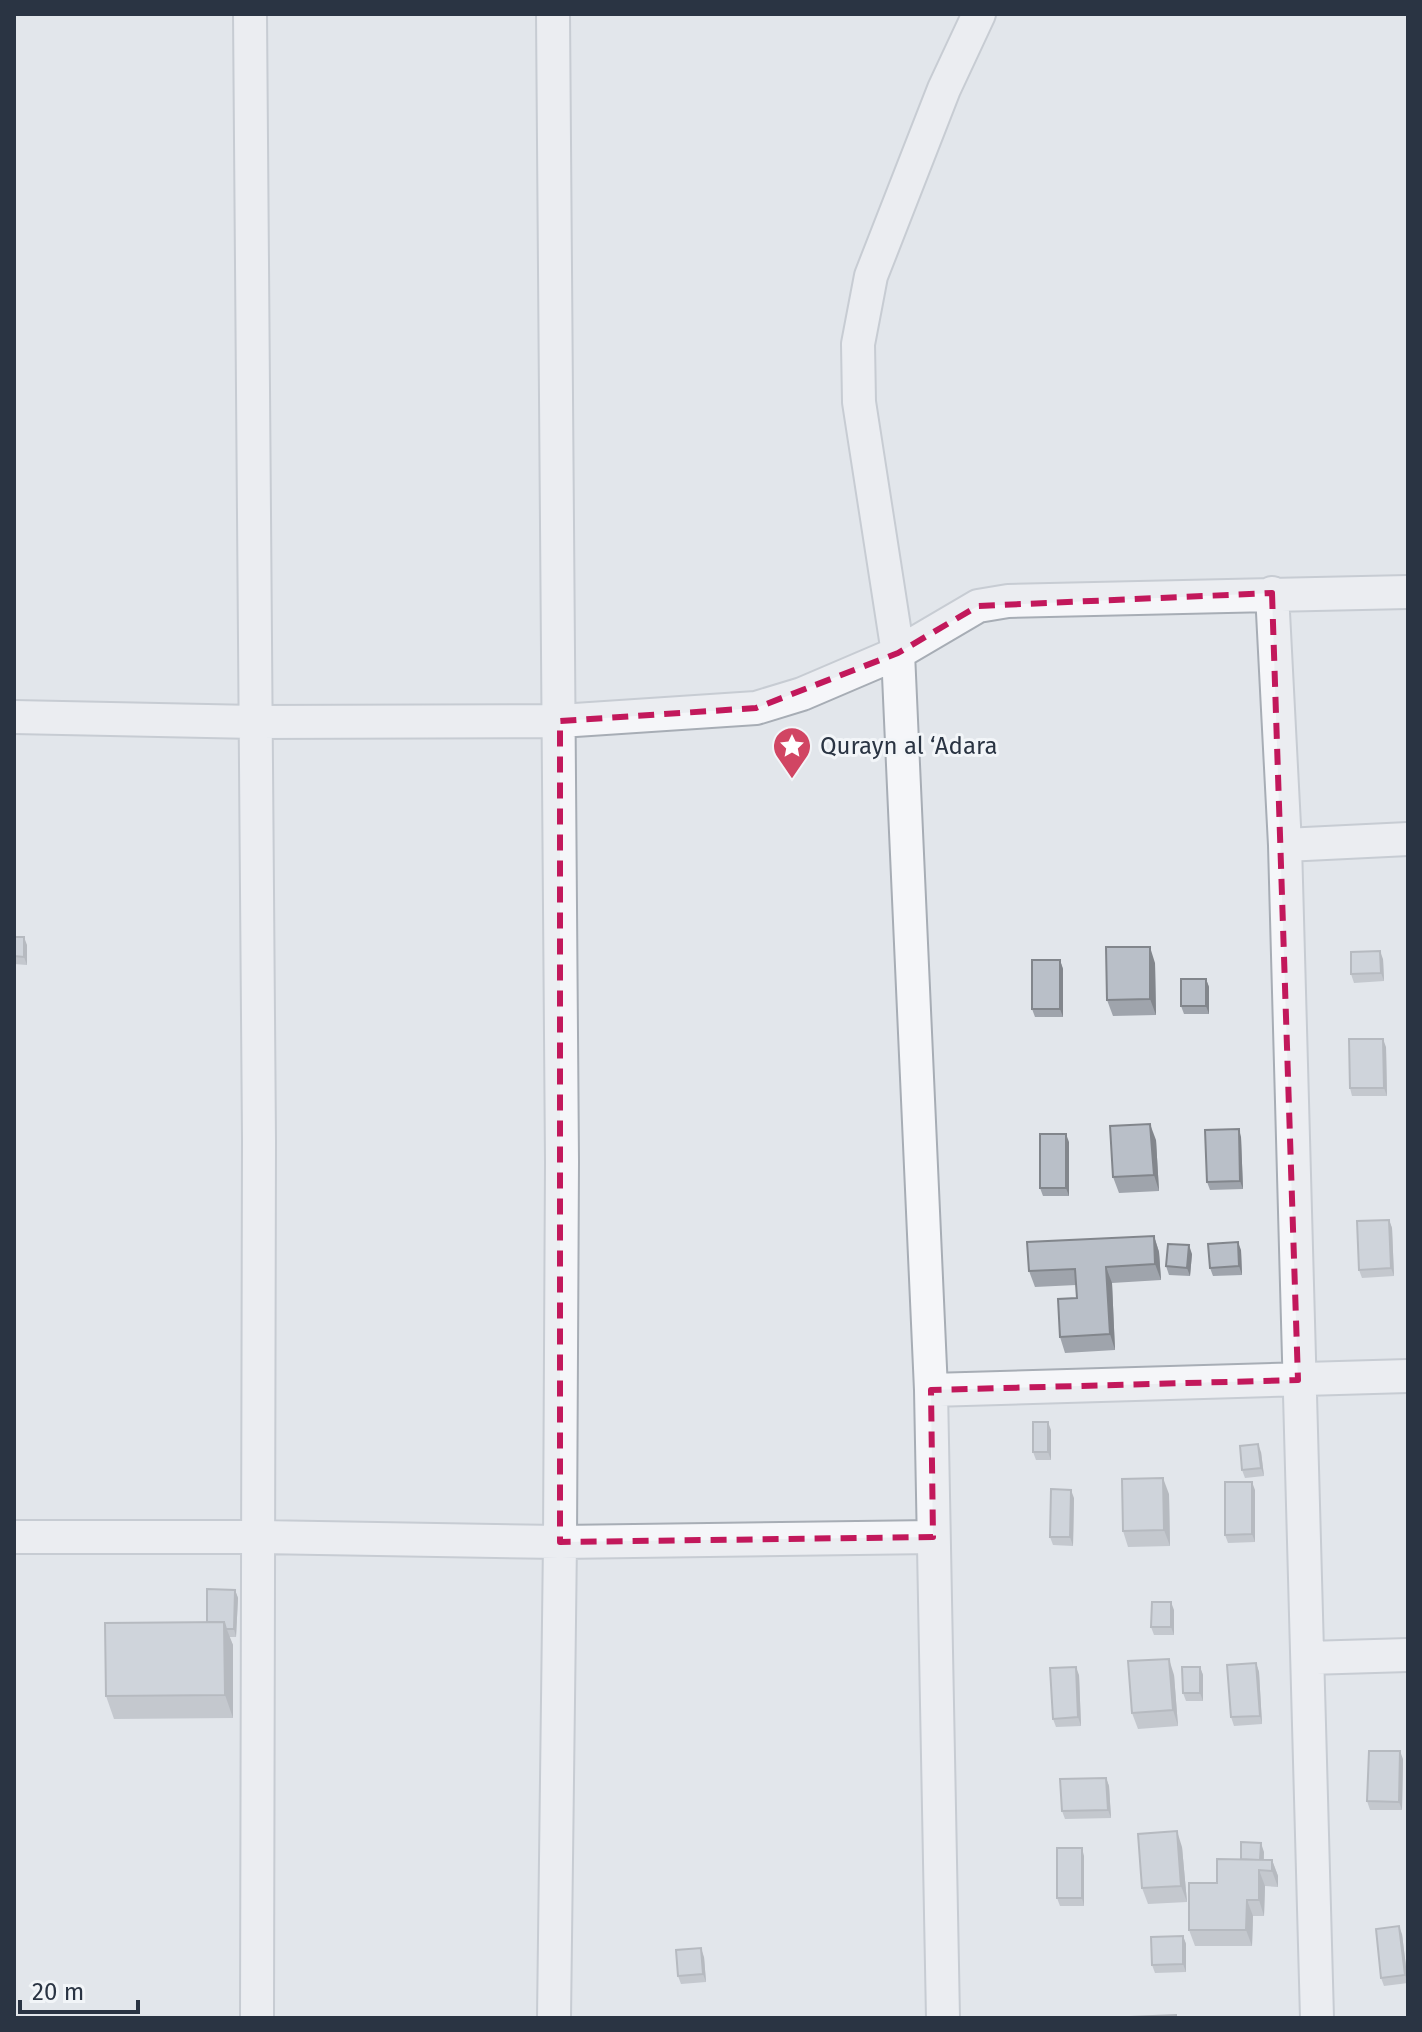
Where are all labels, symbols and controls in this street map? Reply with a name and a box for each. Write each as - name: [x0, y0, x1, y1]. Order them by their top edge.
- place icon: Qurayn al ‘Adara: [771, 725, 813, 780]
- place label: Qurayn al ‘Adara: [820, 732, 998, 760]
- scale bar: [20, 1964, 138, 2014]
- text: 20 m: [32, 1978, 84, 2006]

